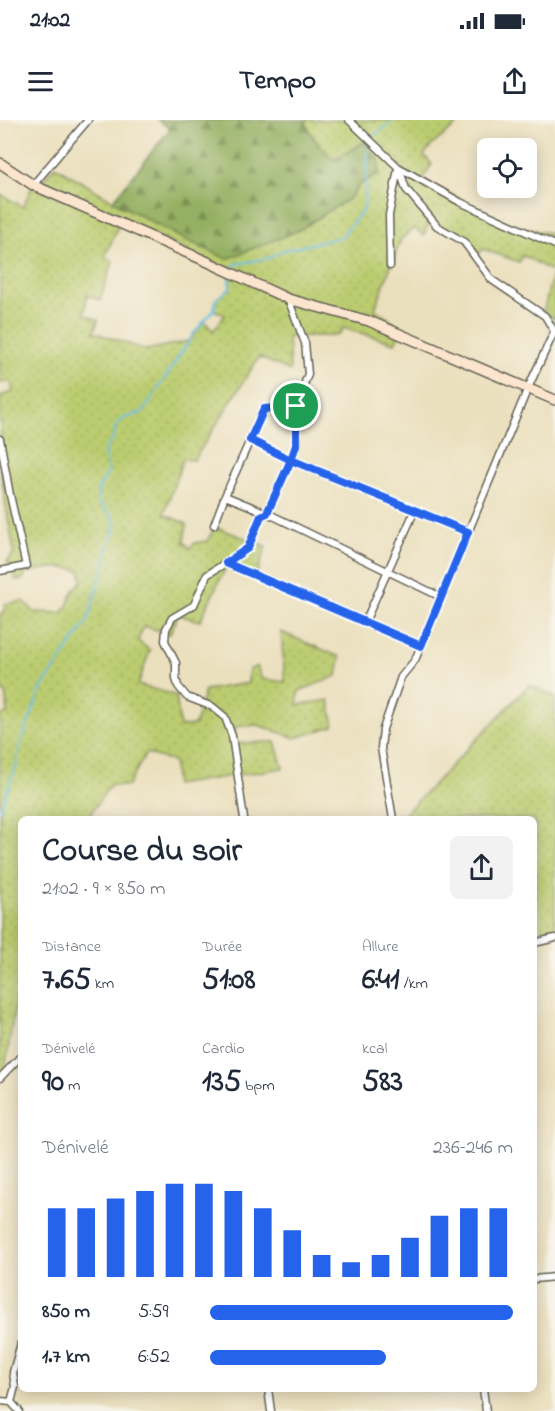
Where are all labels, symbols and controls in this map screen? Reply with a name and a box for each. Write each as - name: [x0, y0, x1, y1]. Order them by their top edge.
- text: 21:02: [30, 5, 70, 37]
- text: Tempo: [239, 62, 316, 101]
- icon: menu: [24, 65, 57, 98]
- icon: share: [498, 65, 531, 98]
- map controls: [477, 138, 537, 198]
- button: locate: [477, 138, 537, 198]
- pin: [270, 380, 321, 431]
- icon: arrive: [279, 389, 312, 422]
- text: Course du soir: [42, 828, 242, 876]
- button: share: [450, 836, 513, 899]
- text: 21:02 · 9 × 850 m: [42, 875, 165, 904]
- text: Distance: [42, 935, 101, 959]
- text: Durée: [202, 935, 242, 959]
- text: Allure: [362, 935, 398, 959]
- text: 7.65: [42, 959, 91, 1003]
- text: 51:08: [202, 959, 255, 1003]
- text: 6:41: [362, 959, 400, 1003]
- text: km: [91, 972, 114, 996]
- text: /km: [400, 972, 428, 996]
- text: Dénivelé: [42, 1037, 95, 1061]
- text: Cardio: [202, 1037, 245, 1061]
- text: kcal: [362, 1037, 387, 1061]
- text: 90: [42, 1061, 64, 1105]
- text: 135: [202, 1061, 241, 1105]
- text: 583: [362, 1061, 403, 1105]
- text: m: [64, 1074, 80, 1098]
- text: bpm: [241, 1074, 275, 1098]
- text: Dénivelé: [42, 1134, 109, 1163]
- text: 236–246 m: [433, 1134, 513, 1163]
- text: 850 m: [42, 1298, 90, 1327]
- text: 5:59: [138, 1298, 169, 1327]
- text: 1.7 km: [42, 1343, 90, 1372]
- text: 6:52: [138, 1343, 170, 1372]

